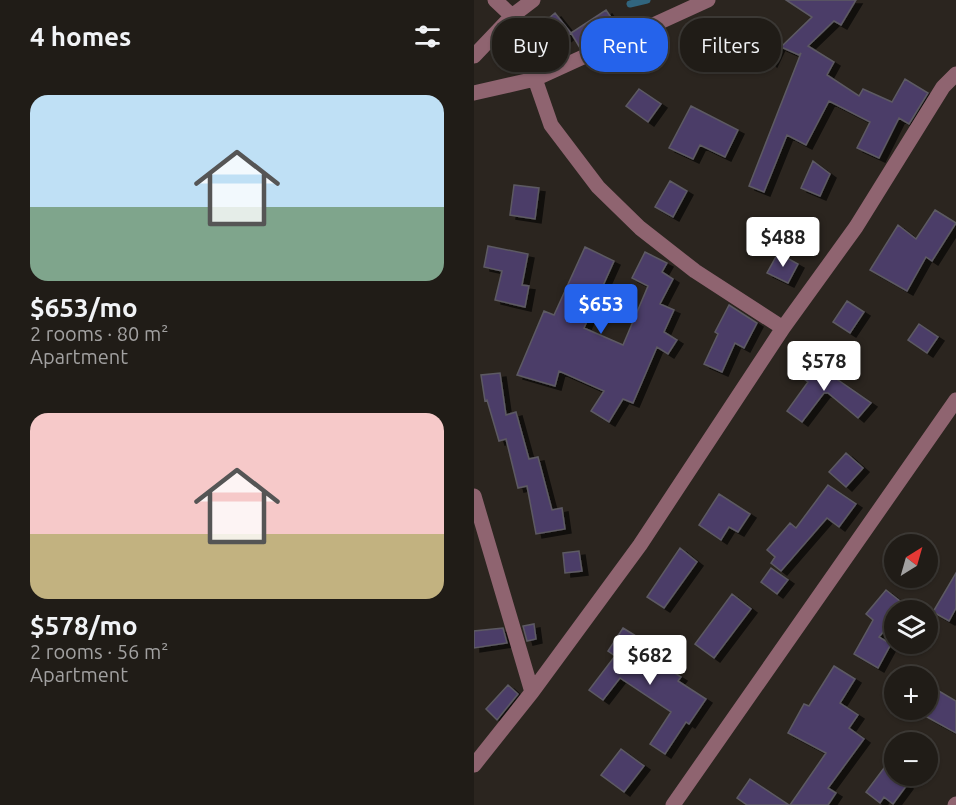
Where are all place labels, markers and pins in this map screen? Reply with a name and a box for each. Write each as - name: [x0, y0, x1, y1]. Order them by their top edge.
- pin: $488: [747, 217, 819, 268]
- pin: $653: [565, 284, 637, 335]
- pin: $578: [788, 341, 860, 392]
- pin: $682: [614, 635, 686, 686]

